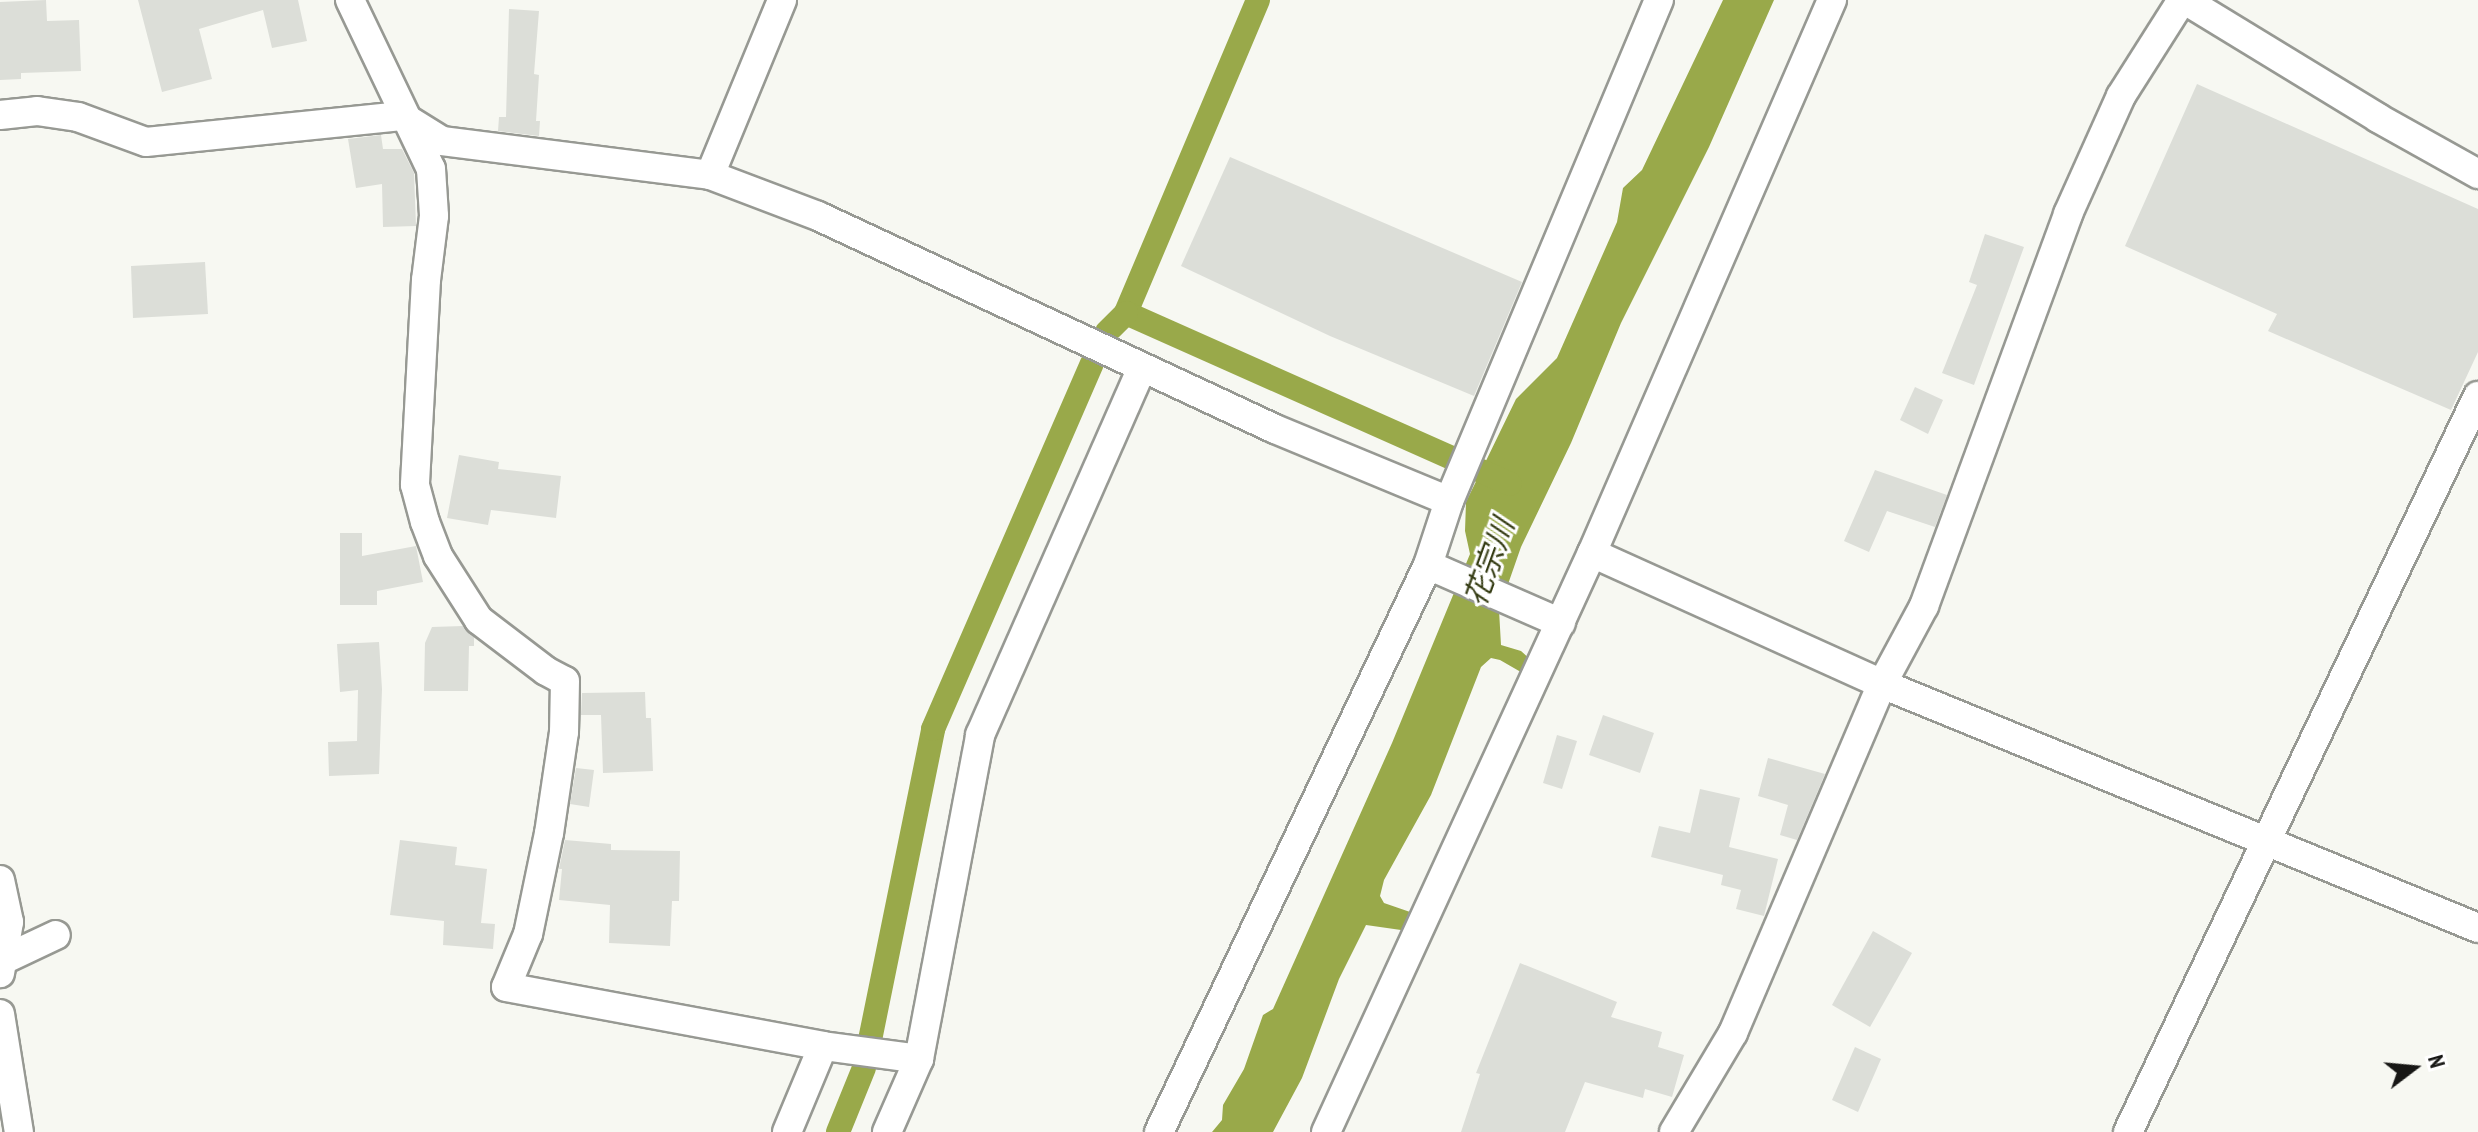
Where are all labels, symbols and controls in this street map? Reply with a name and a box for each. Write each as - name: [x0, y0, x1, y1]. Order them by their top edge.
- water label: 花宗川: [1457, 514, 1521, 610]
- north arrow: [2374, 1028, 2454, 1108]
- text: N: [2422, 1052, 2452, 1071]

